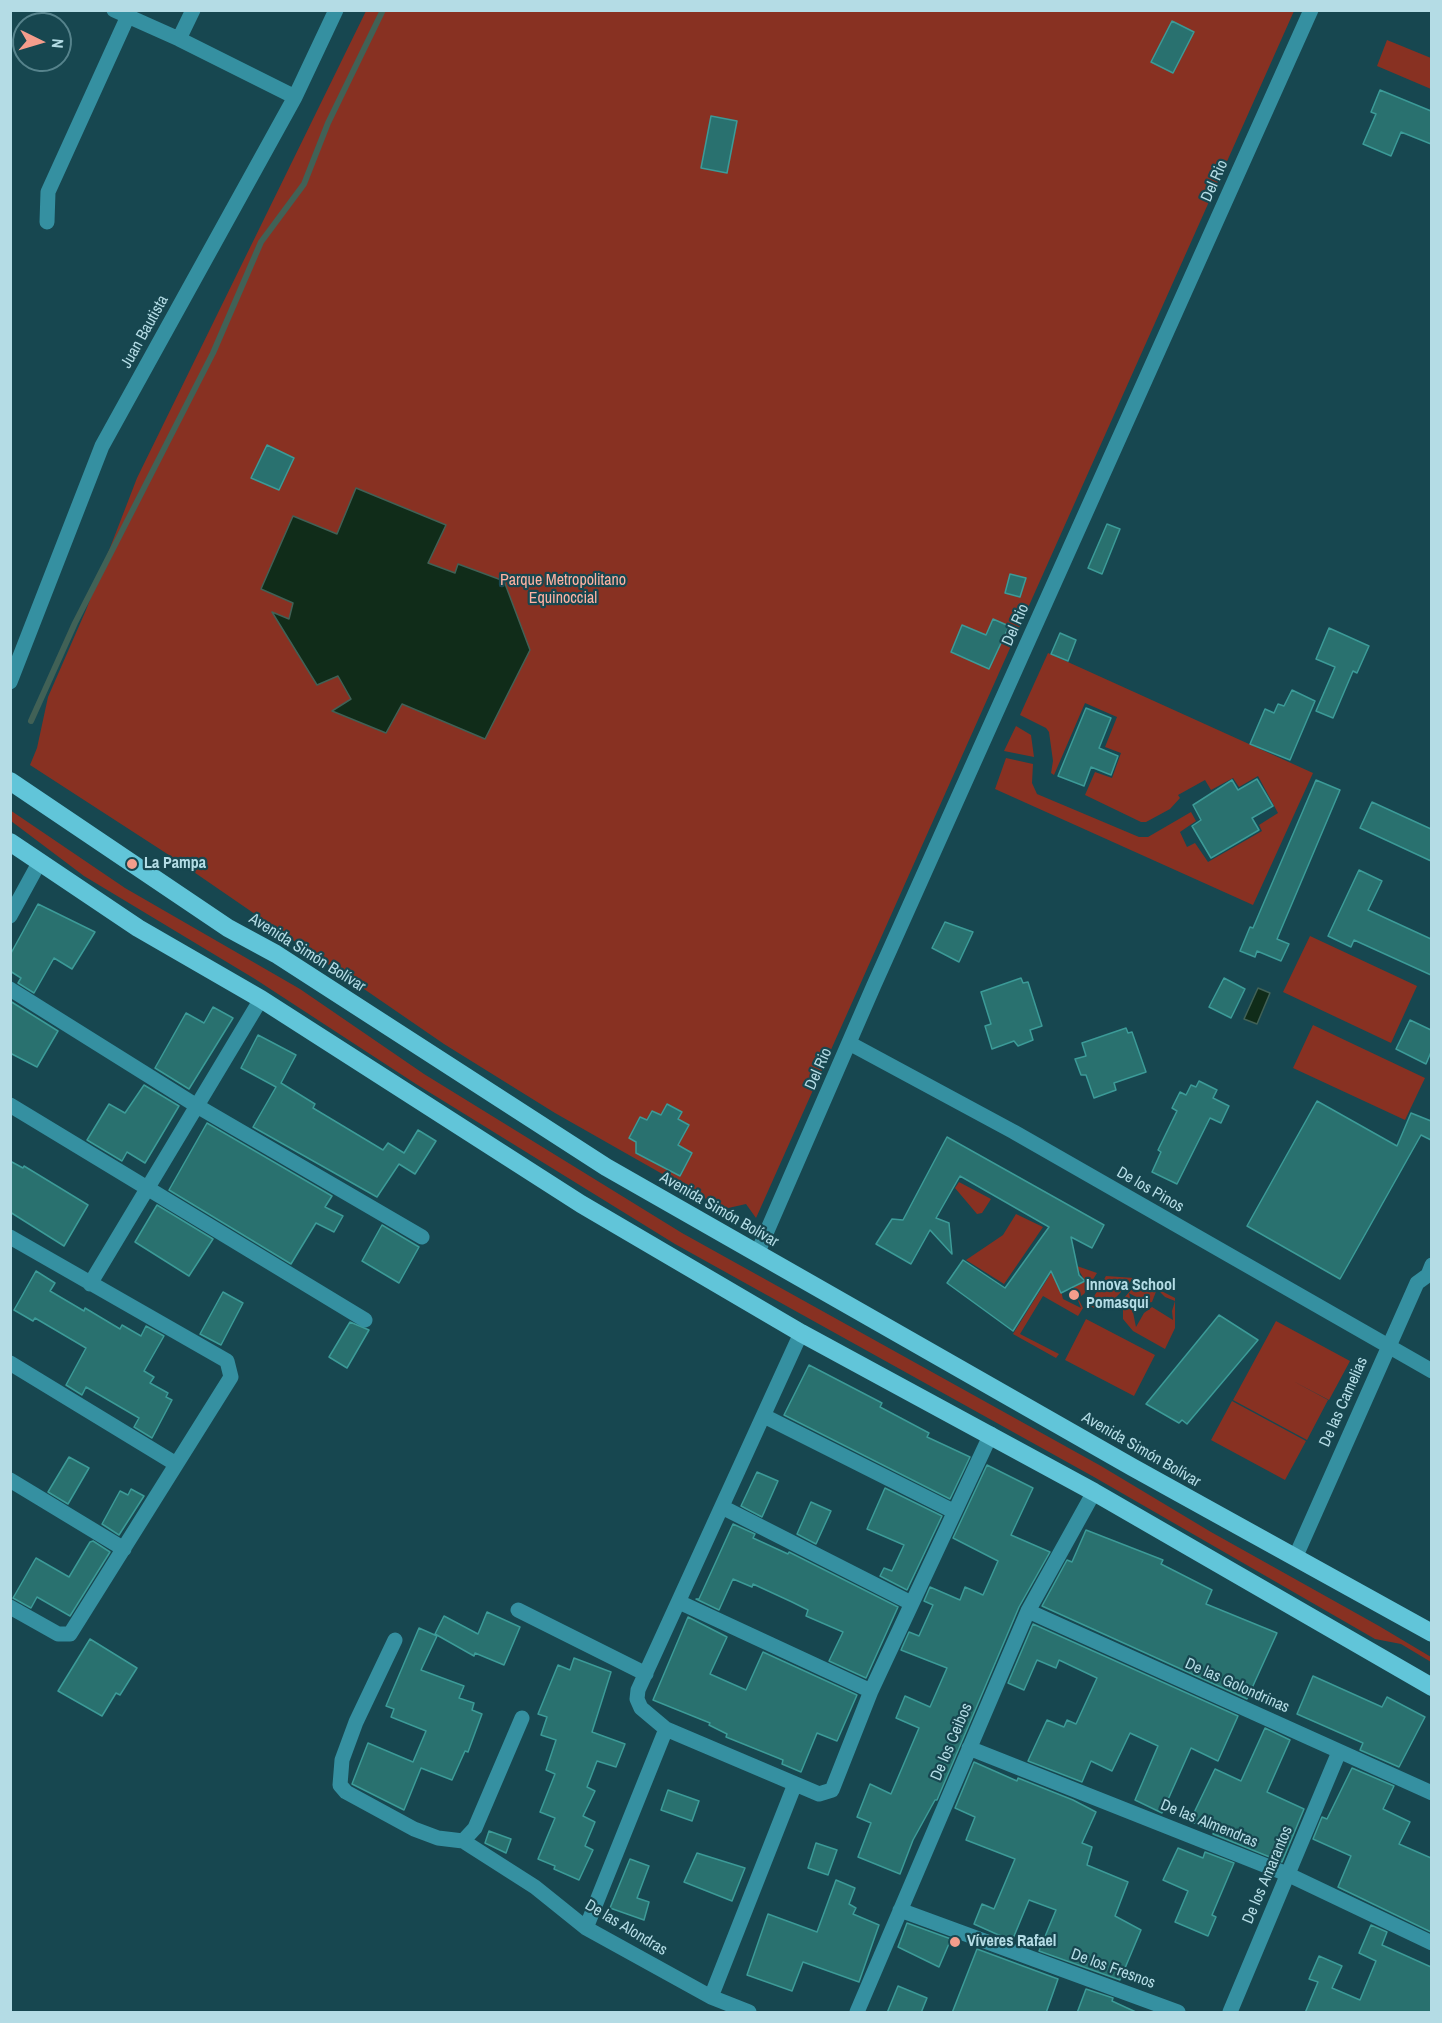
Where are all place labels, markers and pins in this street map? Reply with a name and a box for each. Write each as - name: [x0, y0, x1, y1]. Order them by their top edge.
- place label: La Pampa: [144, 854, 206, 874]
- marker: La Pampa: [125, 857, 139, 871]
- place label: Innova School Pomasqui: [1086, 1276, 1176, 1314]
- marker: Innova School Pomasqui: [1067, 1288, 1081, 1302]
- place label: Víveres Rafael: [967, 1932, 1056, 1952]
- marker: Víveres Rafael: [948, 1935, 962, 1949]

